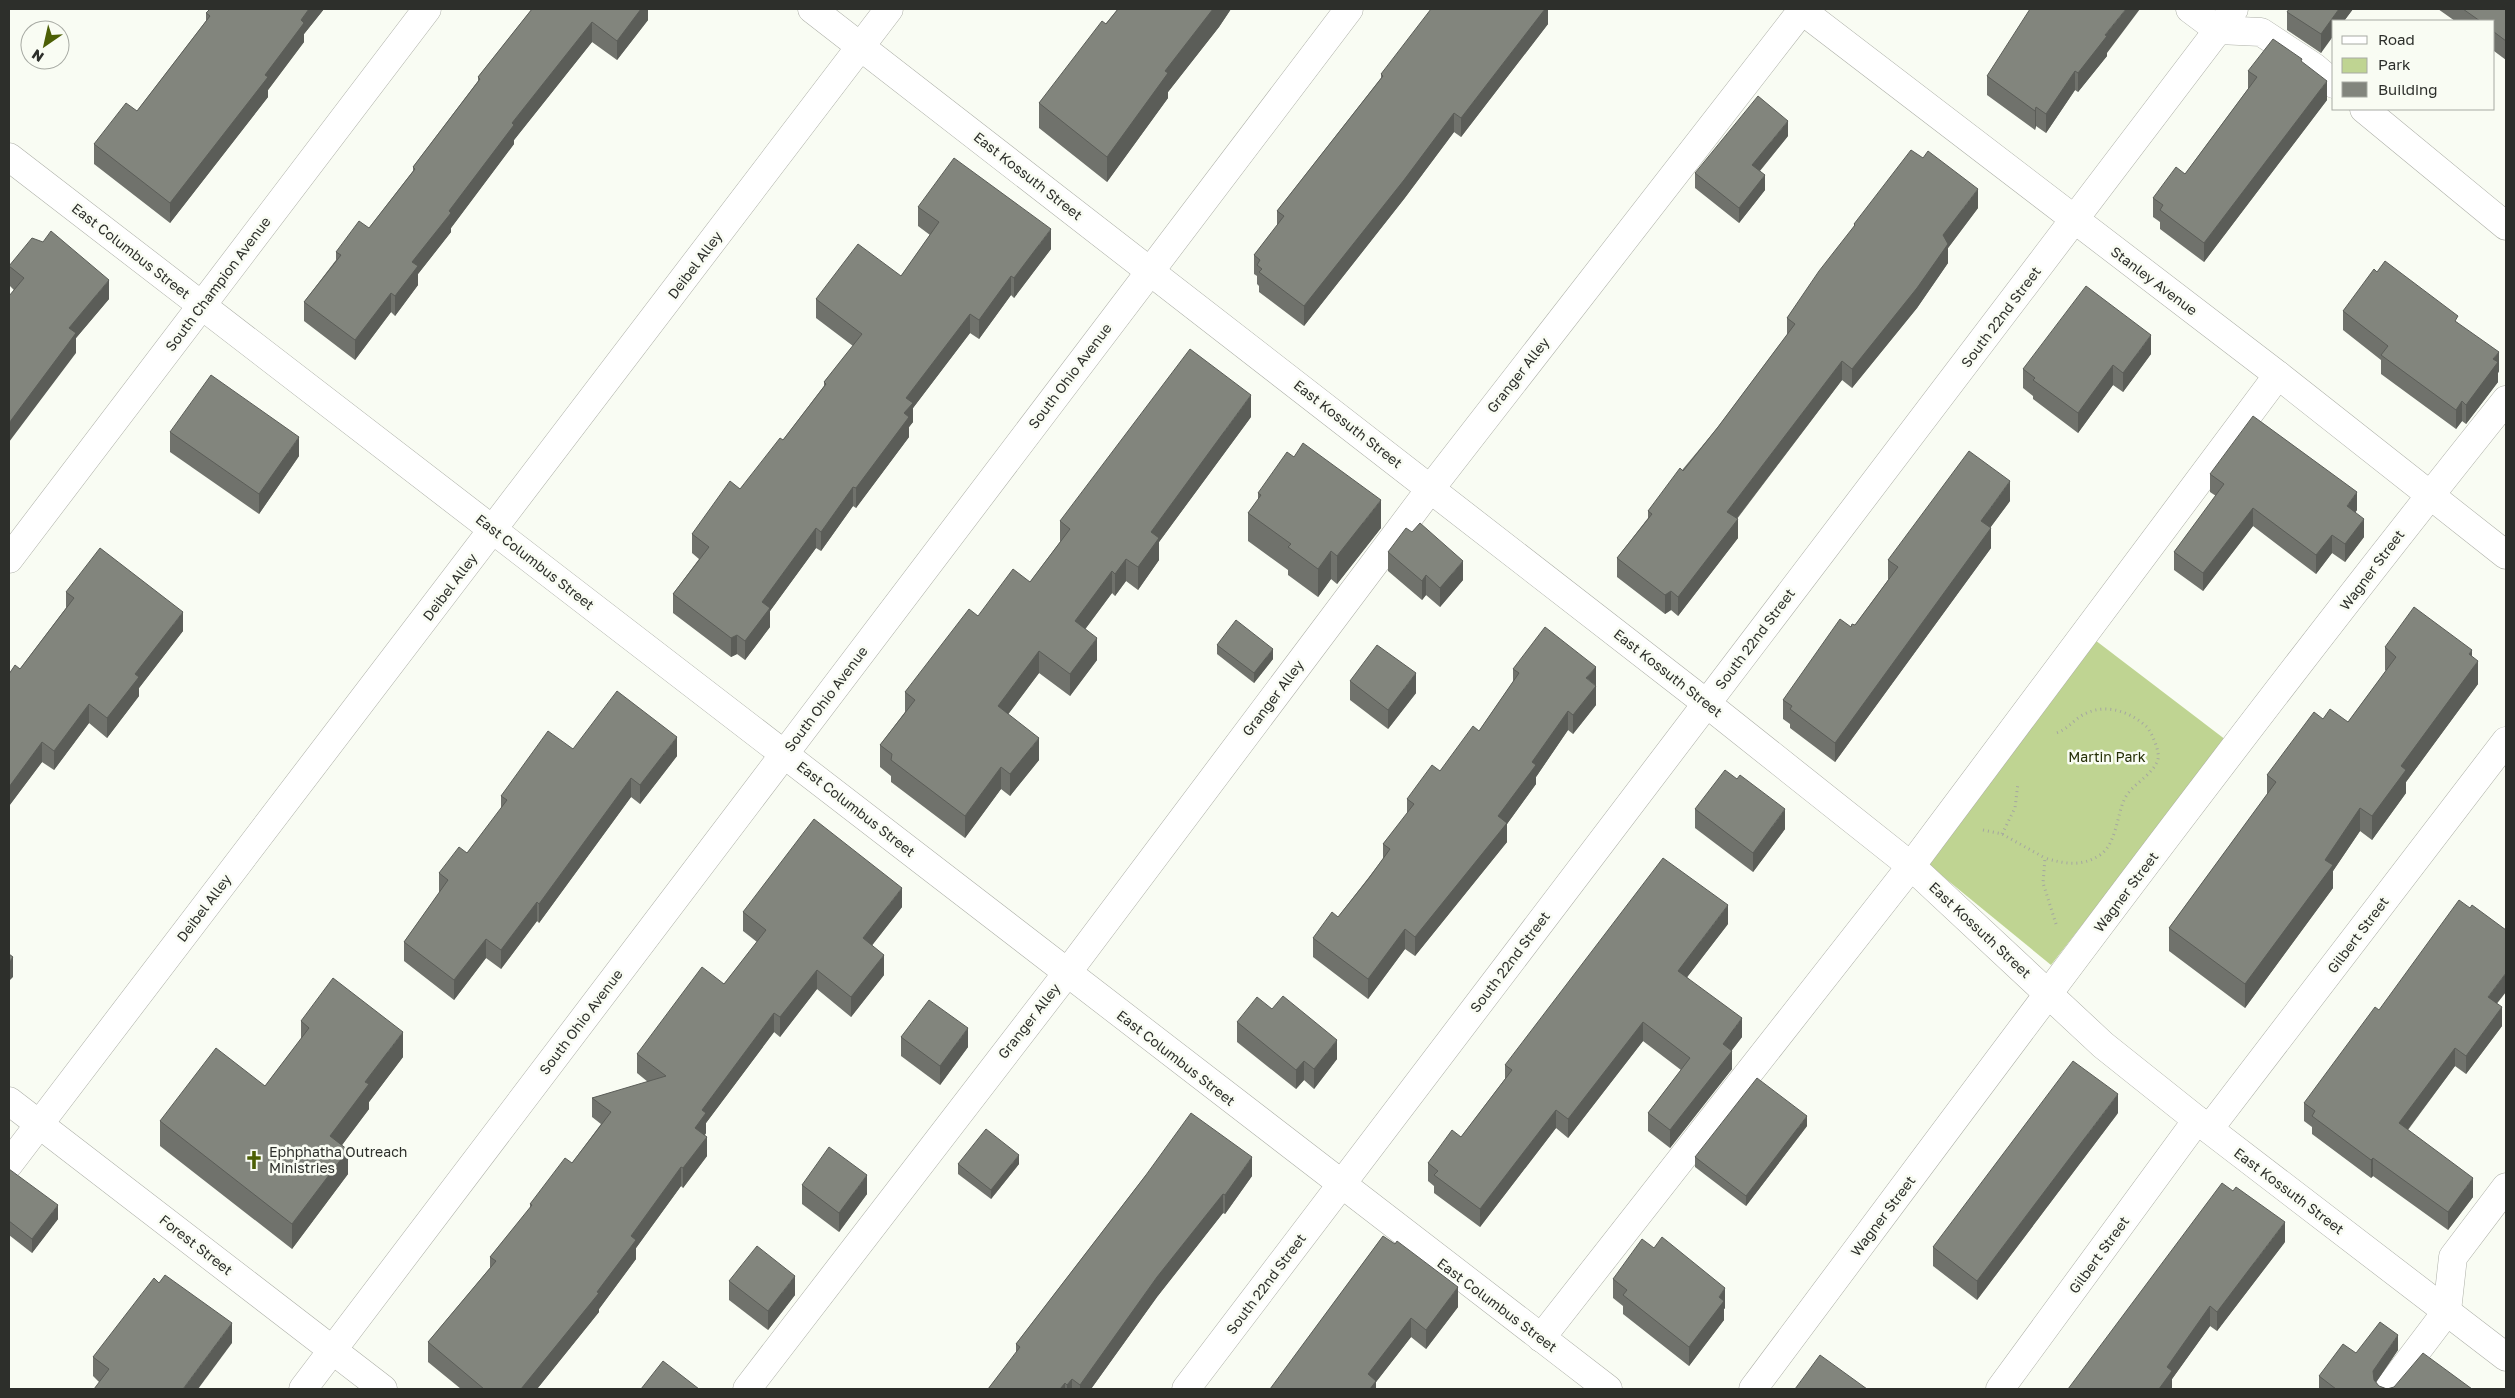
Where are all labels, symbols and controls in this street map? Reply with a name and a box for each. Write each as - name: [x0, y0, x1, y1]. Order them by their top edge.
- north arrow: [20, 20, 70, 70]
- legend: [2332, 20, 2495, 110]
- text: Road: [2378, 30, 2415, 48]
- text: N: [28, 46, 47, 66]
- text: Park: [2378, 55, 2411, 73]
- text: Building: [2378, 80, 2438, 98]
- street label: East Kossuth Street: [971, 128, 1086, 223]
- street label: East Columbus Street: [69, 199, 194, 302]
- street label: South Champion Avenue: [161, 213, 274, 354]
- street label: Deibel Alley: [664, 228, 726, 302]
- street label: Stanley Avenue: [2108, 243, 2201, 319]
- street label: South 22nd Street: [1957, 263, 2044, 371]
- street label: South Ohio Avenue: [1024, 320, 1115, 432]
- street label: Granger Alley: [1483, 333, 1552, 416]
- street label: East Kossuth Street: [1291, 376, 1406, 471]
- street label: East Columbus Street: [473, 510, 598, 613]
- street label: Wagner Street: [2336, 526, 2407, 613]
- street label: Deibel Alley: [419, 550, 481, 624]
- street label: South 22nd Street: [1711, 585, 1798, 693]
- street label: East Kossuth Street: [1611, 625, 1726, 720]
- street label: South Ohio Avenue: [780, 643, 871, 755]
- street label: Granger Alley: [1238, 656, 1307, 739]
- park label: Martin Park: [2068, 748, 2146, 765]
- street label: East Columbus Street: [794, 757, 919, 860]
- street label: Wagner Street: [2090, 848, 2161, 935]
- street label: Deibel Alley: [173, 871, 235, 945]
- street label: East Kossuth Street: [1926, 878, 2035, 981]
- street label: Gilbert Street: [2323, 893, 2392, 976]
- street label: South 22nd Street: [1466, 908, 1553, 1016]
- street label: South Ohio Avenue: [535, 966, 626, 1078]
- street label: Granger Alley: [994, 979, 1063, 1062]
- street label: East Columbus Street: [1114, 1006, 1239, 1109]
- place label: Ephphatha Outreach Ministries: [269, 1143, 407, 1176]
- street label: East Kossuth Street: [2231, 1144, 2348, 1237]
- church icon: Ephphatha Outreach Ministries: [243, 1149, 265, 1171]
- street label: Wagner Street: [1847, 1172, 1918, 1259]
- street label: Forest Street: [156, 1211, 236, 1278]
- street label: Gilbert Street: [2065, 1213, 2132, 1297]
- street label: South 22nd Street: [1222, 1230, 1309, 1338]
- street label: East Columbus Street: [1434, 1254, 1561, 1355]

